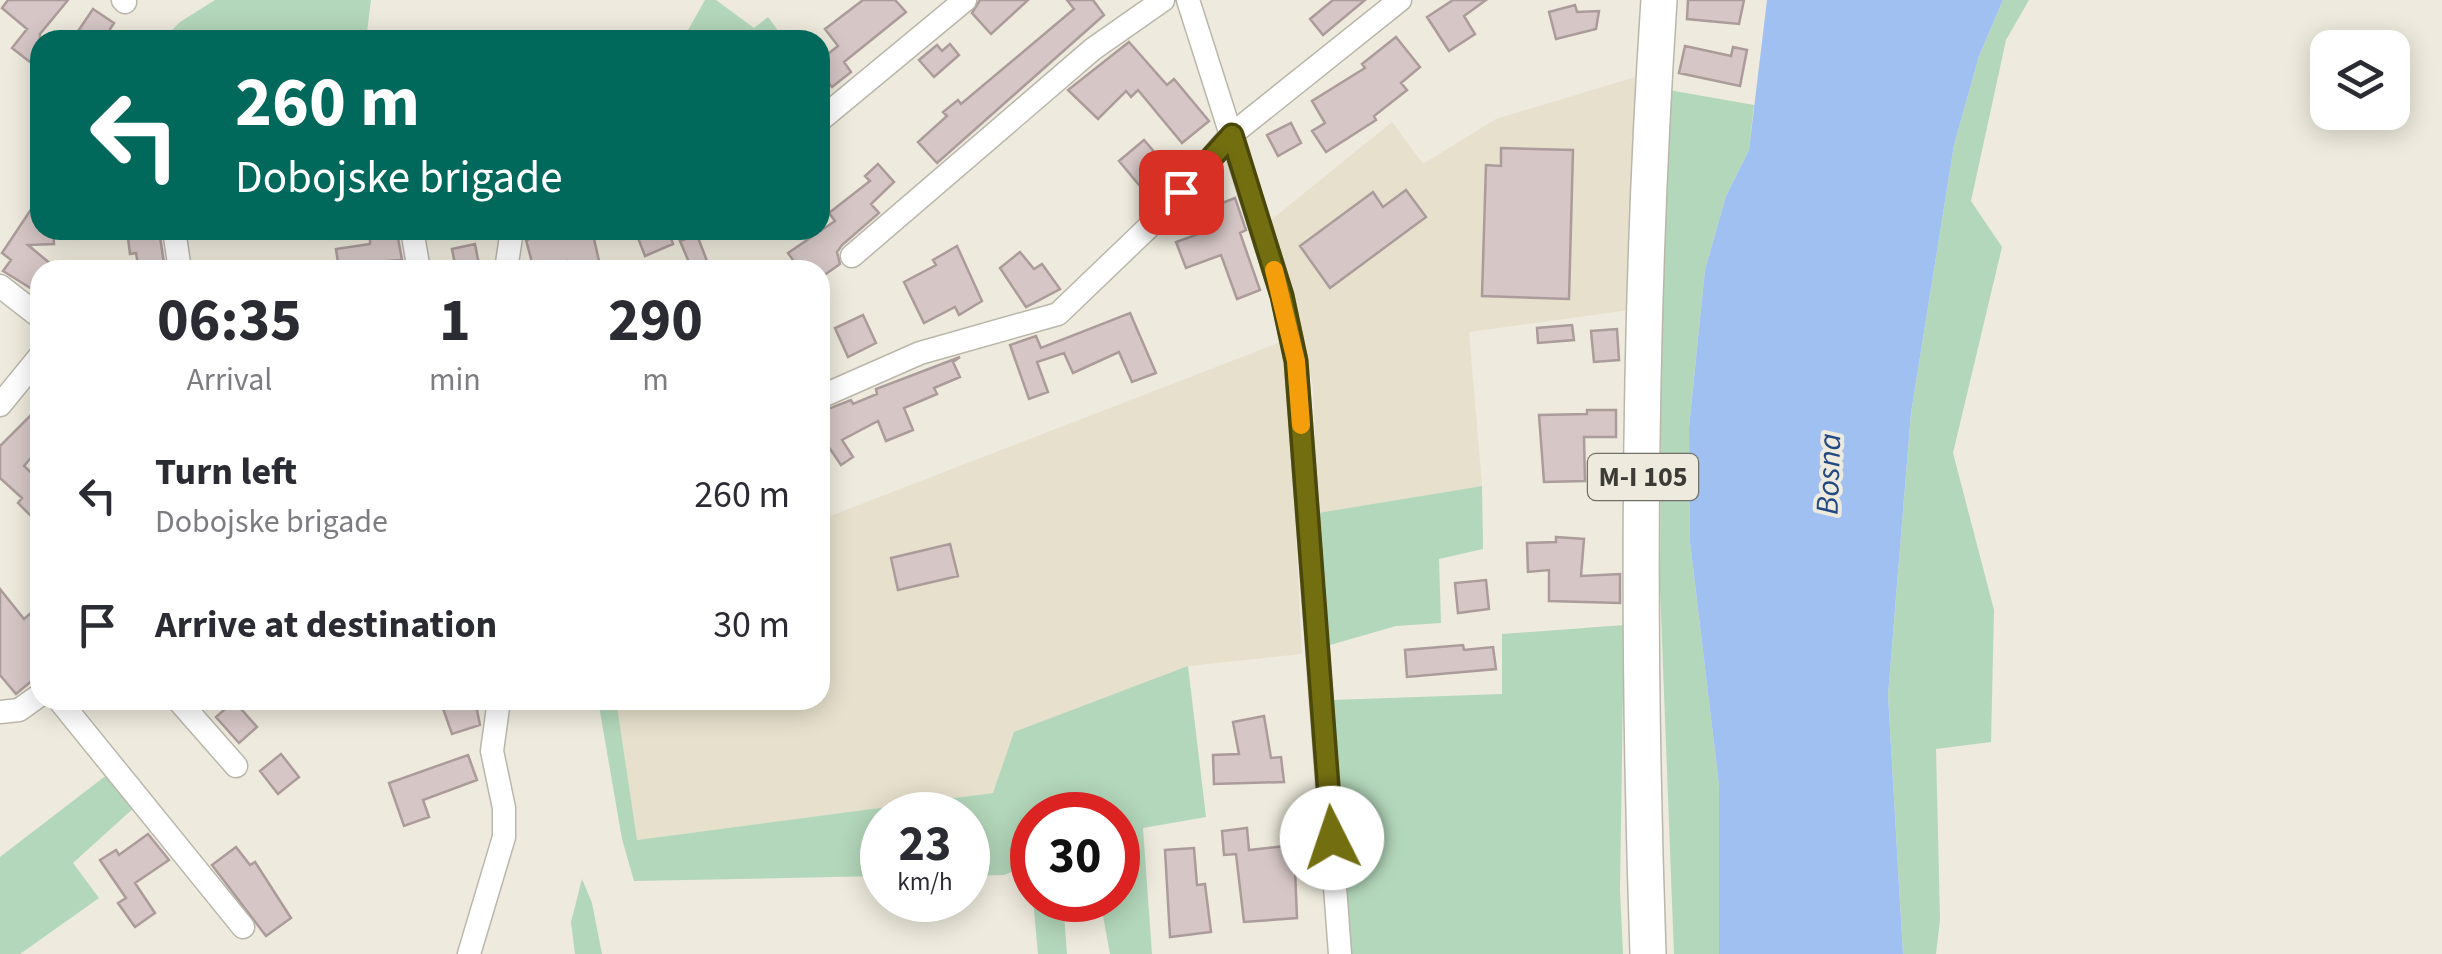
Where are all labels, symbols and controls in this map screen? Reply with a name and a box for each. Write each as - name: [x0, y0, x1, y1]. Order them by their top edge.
- map controls: [2310, 30, 2410, 130]
- button: layers: [2310, 30, 2410, 130]
- text: 260 m: [235, 53, 420, 153]
- icon: left: [70, 70, 200, 200]
- text: Dobojske brigade: [235, 146, 563, 210]
- pin: [1139, 150, 1224, 235]
- icon: arrive: [1154, 165, 1209, 220]
- text: 06:35: [157, 279, 302, 364]
- text: 1: [439, 279, 471, 364]
- text: 290: [608, 279, 703, 364]
- text: Arrival: [186, 357, 272, 403]
- text: min: [429, 357, 481, 403]
- text: m: [642, 357, 669, 403]
- water label: Bosna: [1805, 432, 1853, 516]
- text: Turn left: [155, 445, 297, 499]
- road number: M-I 105: [1588, 454, 1698, 500]
- icon: left: [70, 468, 125, 523]
- text: 260 m: [694, 468, 790, 522]
- text: Dobojske brigade: [155, 499, 388, 545]
- icon: arrive: [70, 598, 125, 653]
- text: Arrive at destination: [155, 598, 497, 652]
- text: 30 m: [713, 598, 790, 652]
- position arrow: [1280, 786, 1384, 890]
- speed limit sign: 30: [1010, 792, 1140, 922]
- text: 23: [899, 809, 951, 880]
- text: km/h: [897, 864, 953, 900]

